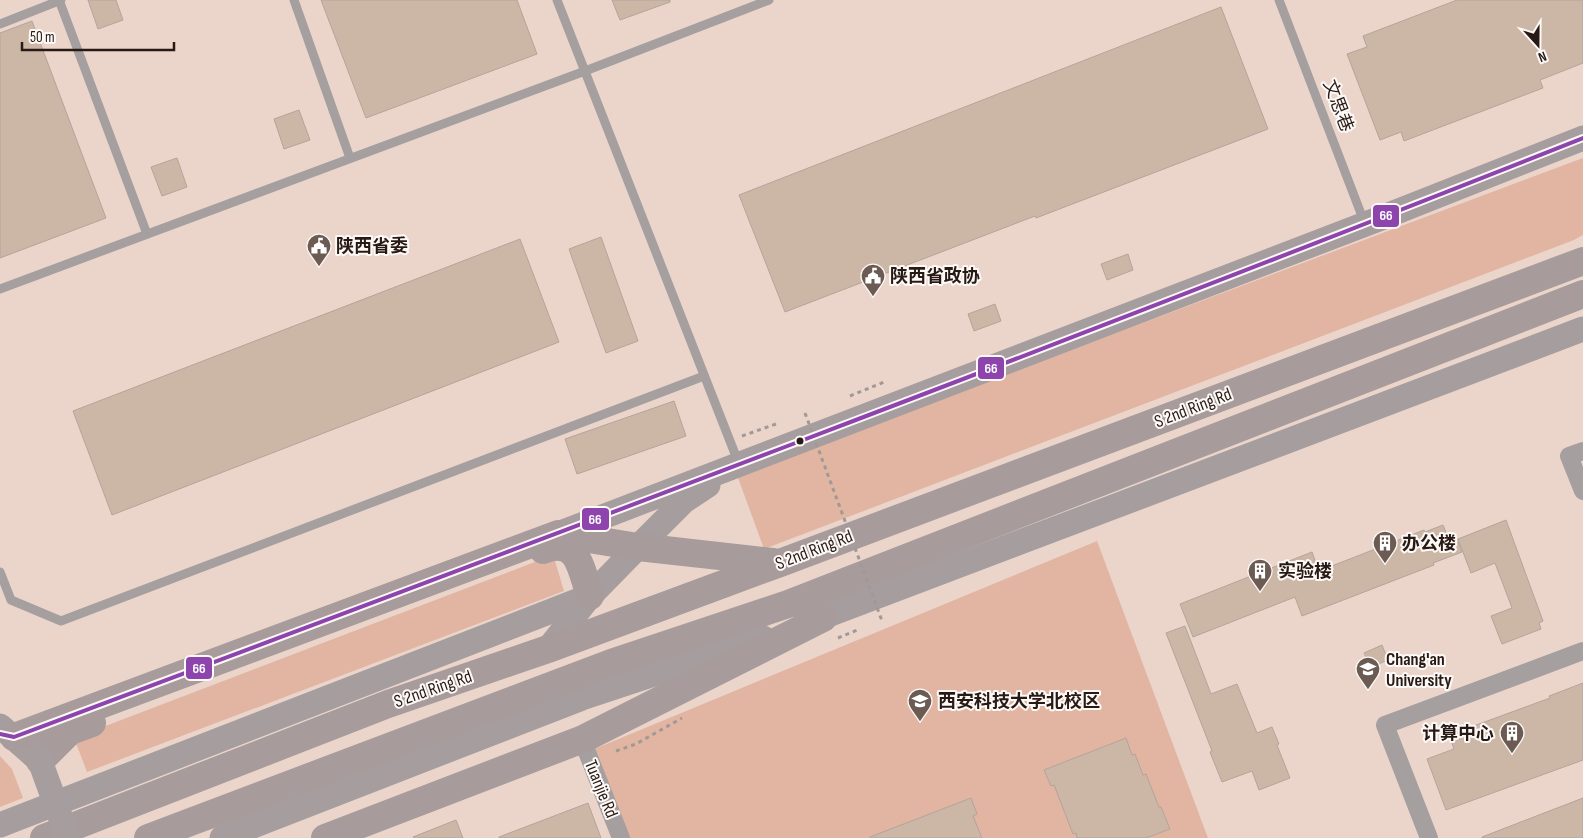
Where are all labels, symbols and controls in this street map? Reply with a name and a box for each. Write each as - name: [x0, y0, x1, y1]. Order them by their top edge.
- scale bar: [22, 20, 175, 52]
- north arrow: [1513, 20, 1563, 70]
- text: 50 m: [30, 28, 55, 47]
- text: N: [1536, 47, 1549, 66]
- street label: 文思巷: [1319, 77, 1357, 135]
- line badge: 66: [1372, 204, 1400, 228]
- text: 66: [1379, 207, 1393, 224]
- public building icon: 陕西省委: [306, 233, 332, 267]
- place label: 陕西省委: [336, 236, 408, 257]
- public building icon: 陕西省政协: [860, 263, 886, 297]
- place label: 陕西省政协: [890, 265, 980, 287]
- line badge: 66: [977, 356, 1005, 380]
- text: 66: [984, 360, 998, 377]
- street label: S 2nd Ring Rd: [1151, 384, 1235, 432]
- unlabelled marker: [795, 436, 805, 446]
- line badge: 66: [581, 507, 610, 531]
- text: 66: [588, 511, 602, 528]
- street label: S 2nd Ring Rd: [772, 526, 856, 574]
- building icon: 办公楼: [1372, 530, 1398, 564]
- place label: 办公楼: [1402, 533, 1456, 554]
- building icon: 实验楼: [1247, 558, 1273, 592]
- place label: 实验楼: [1278, 561, 1332, 582]
- place label: Chang'an University: [1386, 649, 1452, 691]
- line badge: 66: [185, 656, 213, 680]
- school or university icon: Chang'an University: [1355, 656, 1381, 690]
- text: 66: [192, 660, 206, 677]
- street label: S 2nd Ring Rd: [391, 666, 475, 712]
- school or university icon: 西安科技大学北校区: [907, 688, 933, 722]
- place label: 西安科技大学北校区: [938, 691, 1100, 712]
- building icon: 计算中心: [1499, 720, 1525, 754]
- place label: 计算中心: [1422, 723, 1494, 744]
- street label: Tuanjie Rd: [580, 757, 622, 821]

